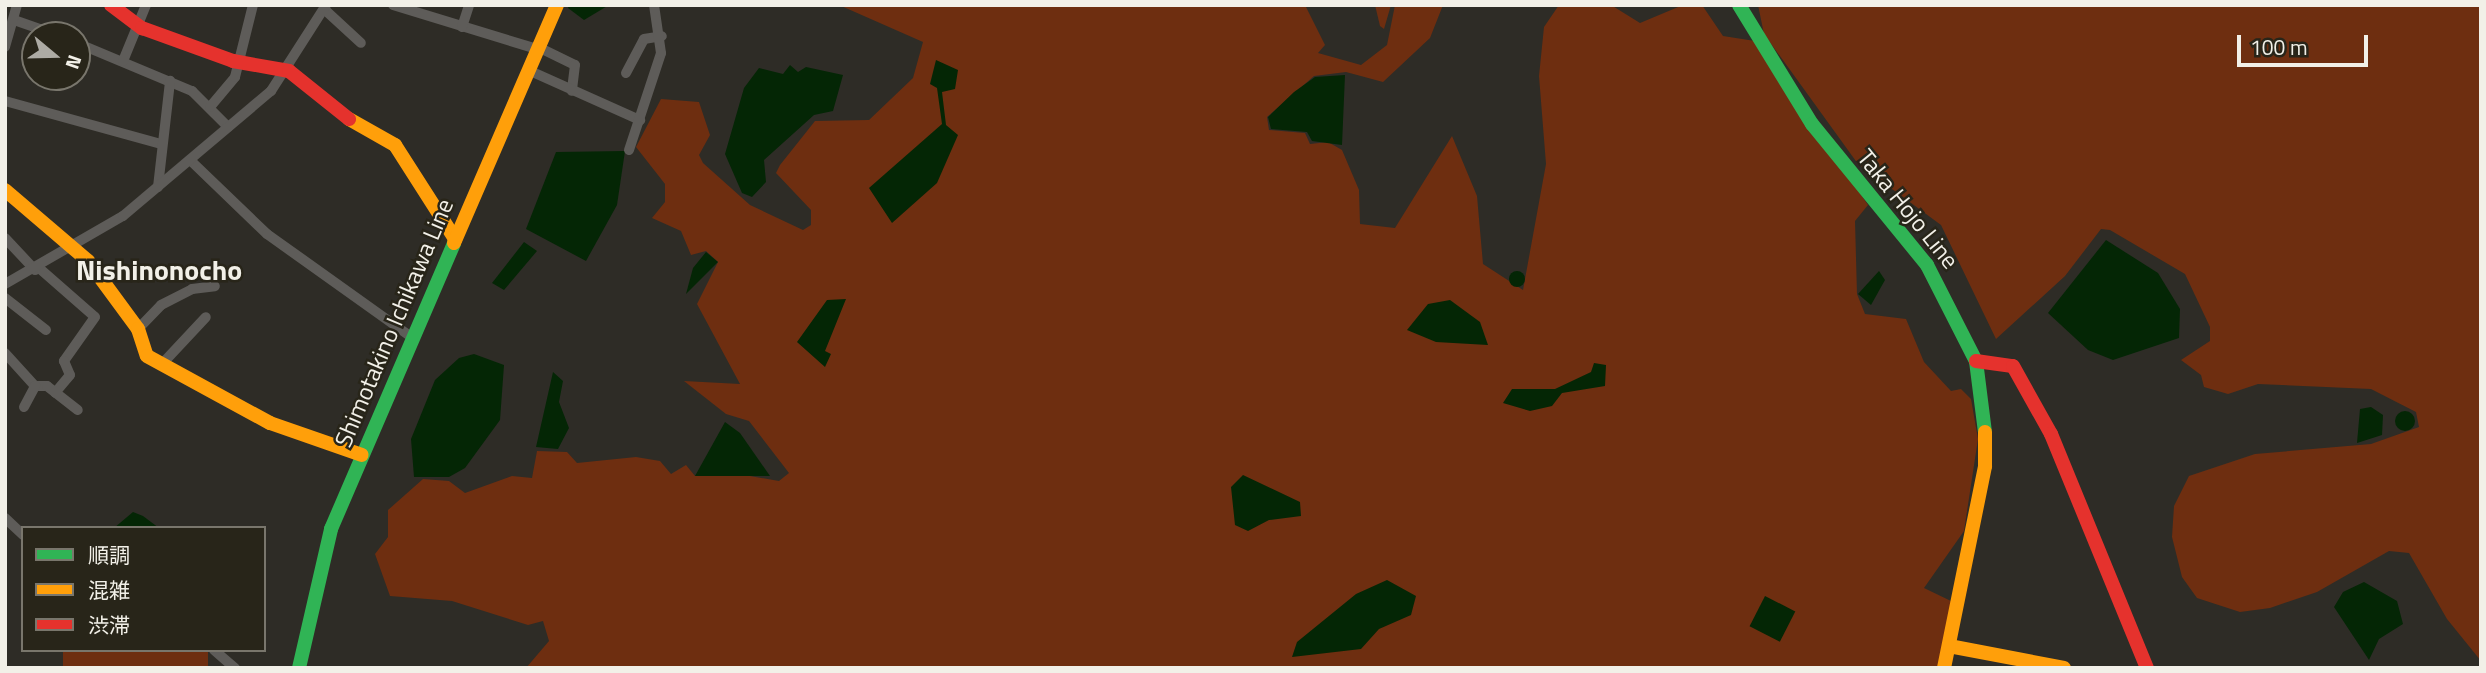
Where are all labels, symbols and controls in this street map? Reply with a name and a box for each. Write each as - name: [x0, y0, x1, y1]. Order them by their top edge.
- north arrow: [21, 21, 91, 91]
- scale bar: [2241, 21, 2372, 65]
- text: 100 m: [2250, 31, 2307, 63]
- text: N: [59, 51, 90, 73]
- street label: Taka Hojo Line: [1851, 144, 1965, 274]
- street label: Shimotakino Ichikawa Line: [329, 195, 459, 451]
- district label: Nishinonocho: [76, 253, 242, 287]
- legend: [21, 526, 266, 652]
- text: 順調: [88, 539, 130, 571]
- text: 混雑: [88, 574, 130, 606]
- text: 渋滞: [88, 609, 130, 641]

